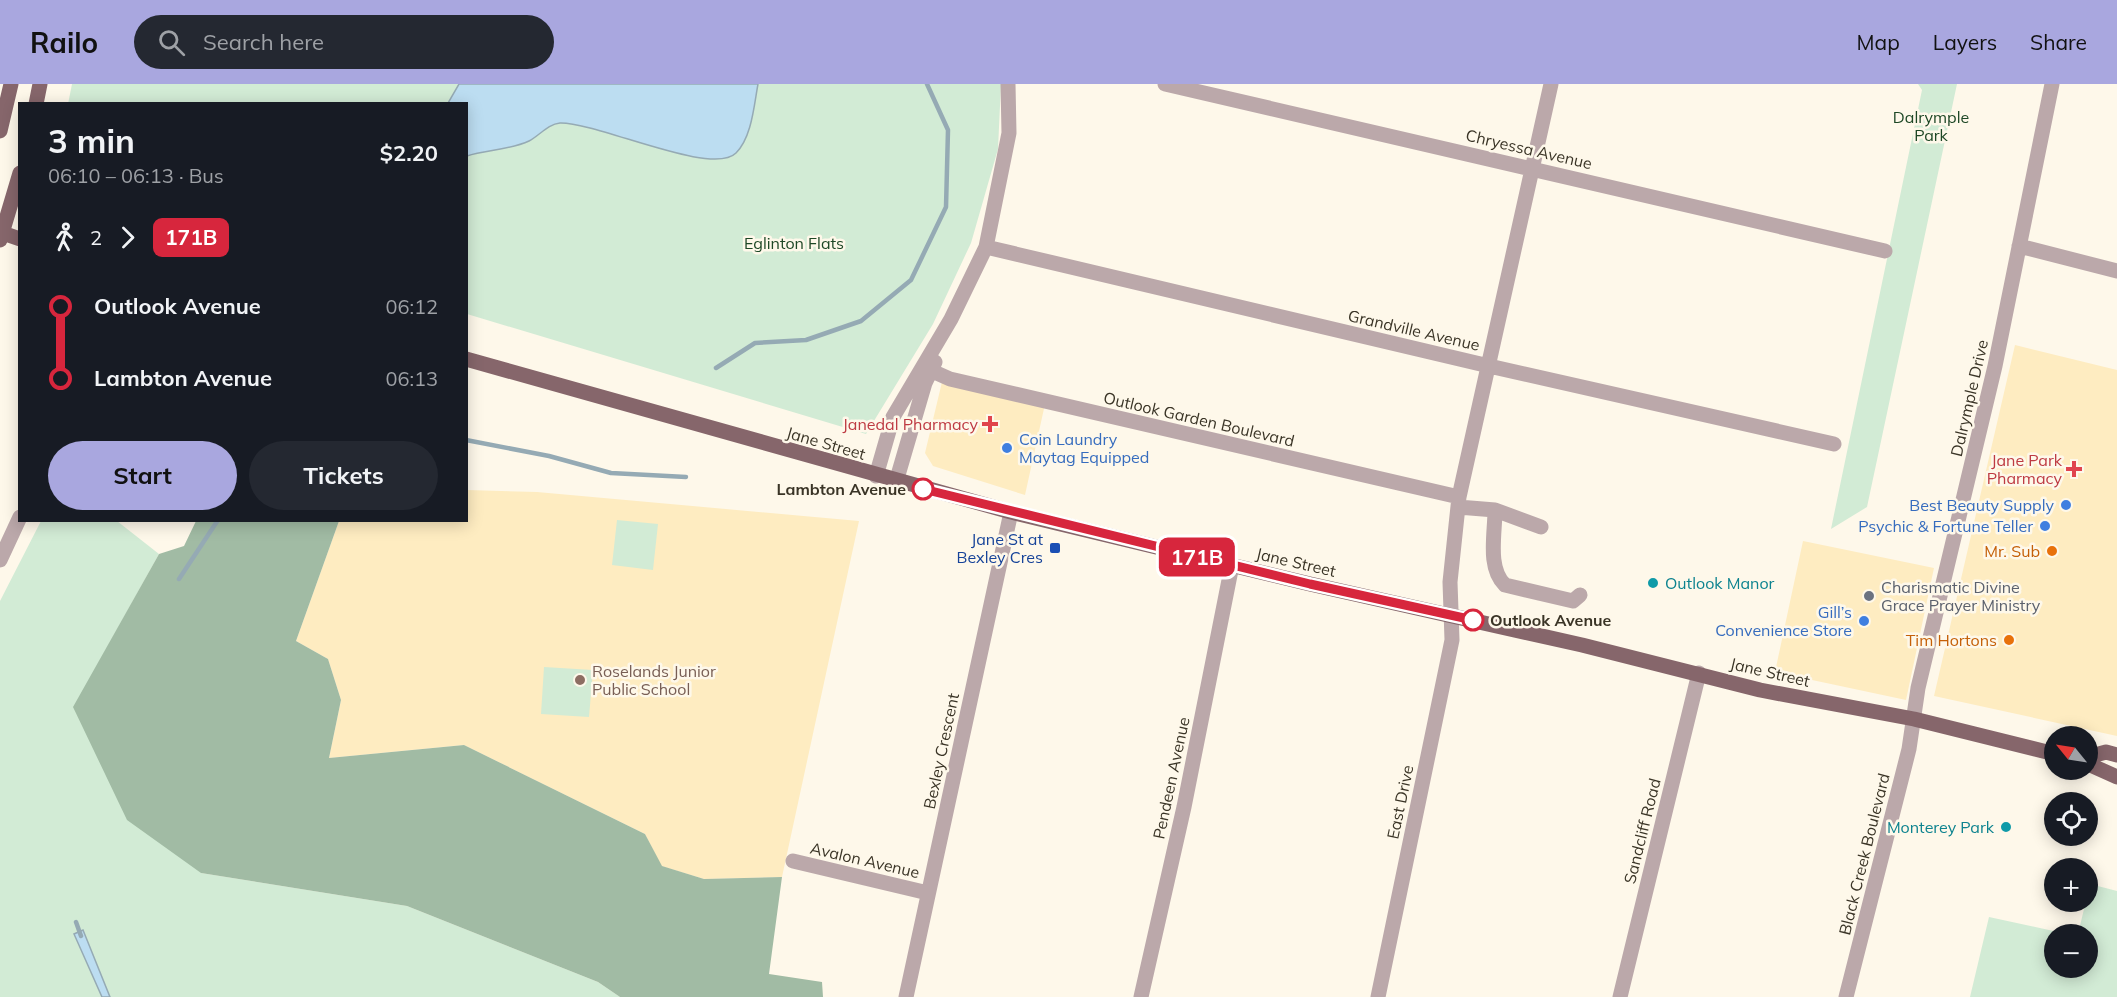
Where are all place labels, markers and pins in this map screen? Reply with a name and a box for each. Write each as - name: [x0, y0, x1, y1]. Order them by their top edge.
- place label: Janedal Pharmacy: [843, 414, 979, 434]
- marker: Janedal Pharmacy: [983, 417, 997, 431]
- place label: Coin Laundry Maytag Equipped: [1019, 429, 1149, 467]
- marker: Coin Laundry Maytag Equipped: [1000, 441, 1014, 455]
- place label: Jane Park Pharmacy: [1987, 450, 2063, 488]
- marker: Jane Park Pharmacy: [2067, 462, 2081, 476]
- marker: Lambton Avenue: [912, 478, 934, 500]
- place label: Lambton Avenue: [777, 479, 906, 499]
- place label: Best Beauty Supply: [1909, 495, 2054, 515]
- marker: Best Beauty Supply: [2059, 498, 2073, 512]
- place label: Psychic & Fortune Teller: [1858, 516, 2033, 536]
- marker: Psychic & Fortune Teller: [2038, 519, 2052, 533]
- place label: Jane St at Bexley Cres: [957, 529, 1043, 567]
- marker: Jane St at Bexley Cres: [1048, 541, 1062, 555]
- place label: Mr. Sub: [1984, 541, 2040, 561]
- marker: Mr. Sub: [2045, 544, 2059, 558]
- place label: Outlook Manor: [1665, 573, 1775, 593]
- marker: Outlook Manor: [1646, 576, 1660, 590]
- place label: Charismatic Divine Grace Prayer Ministry: [1881, 577, 2041, 615]
- marker: Charismatic Divine Grace Prayer Ministry: [1862, 589, 1876, 603]
- place label: Gill’s Convenience Store: [1715, 602, 1852, 640]
- marker: Outlook Avenue: [1462, 609, 1484, 631]
- place label: Outlook Avenue: [1490, 610, 1612, 630]
- marker: Gill’s Convenience Store: [1857, 614, 1871, 628]
- place label: Tim Hortons: [1906, 630, 1997, 650]
- marker: Tim Hortons: [2002, 633, 2016, 647]
- place label: Roselands Junior Public School: [592, 661, 716, 699]
- marker: Roselands Junior Public School: [573, 673, 587, 687]
- place label: Monterey Park: [1887, 817, 1995, 837]
- marker: Monterey Park: [1999, 820, 2013, 834]

